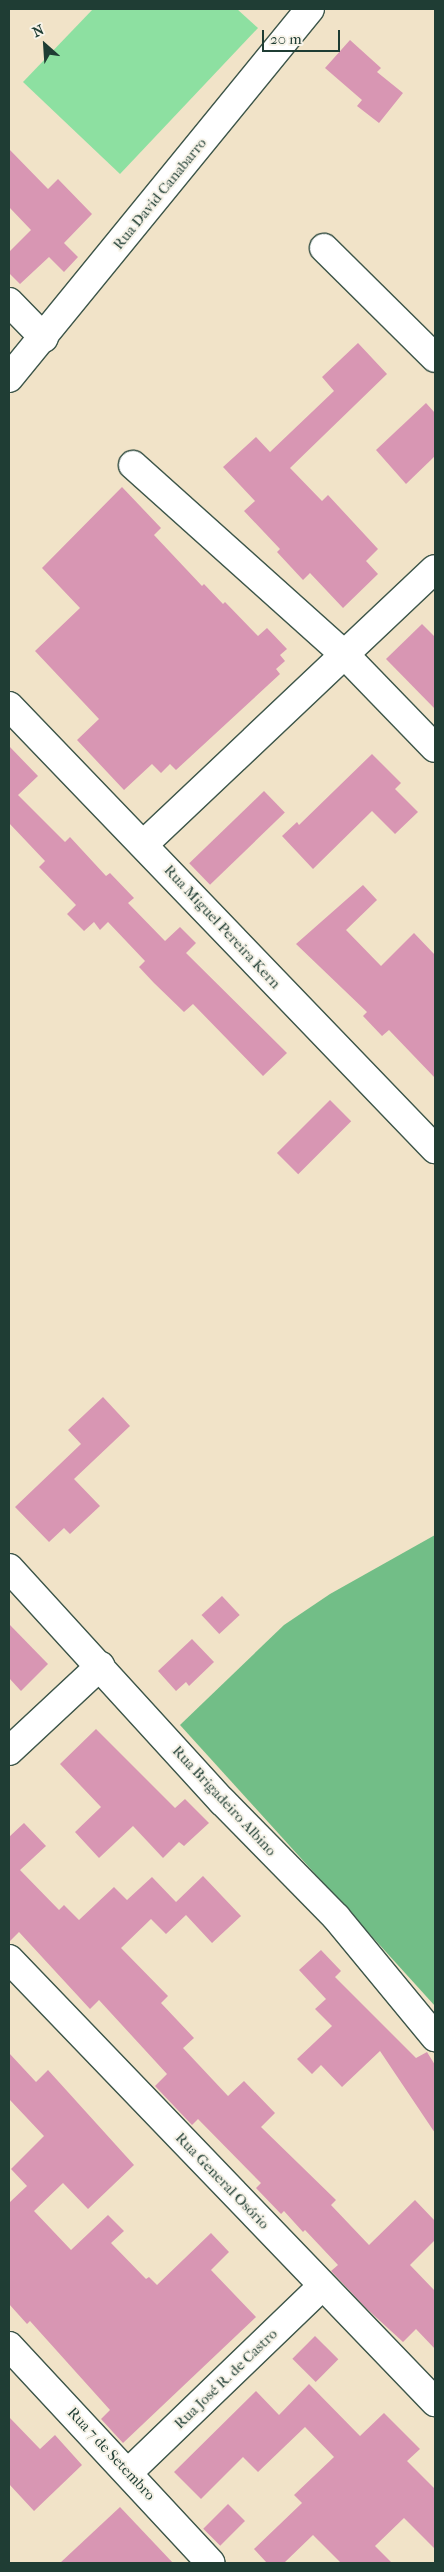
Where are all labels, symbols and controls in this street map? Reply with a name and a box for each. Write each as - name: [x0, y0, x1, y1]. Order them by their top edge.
- north arrow: [20, 20, 70, 70]
- scale bar: [264, 20, 342, 52]
- text: N: [30, 21, 47, 41]
- text: 20 m: [270, 30, 302, 48]
- street label: Rua David Canabarro: [109, 135, 211, 253]
- street label: Rua Miguel Pereira Kern: [160, 861, 284, 993]
- street label: Rua Brigadeiro Albino: [168, 1742, 280, 1860]
- street label: Rua General Osório: [171, 2129, 273, 2233]
- street label: Rua José R. de Castro: [171, 2325, 281, 2433]
- street label: Rua 7 de Setembro: [63, 2404, 159, 2504]

